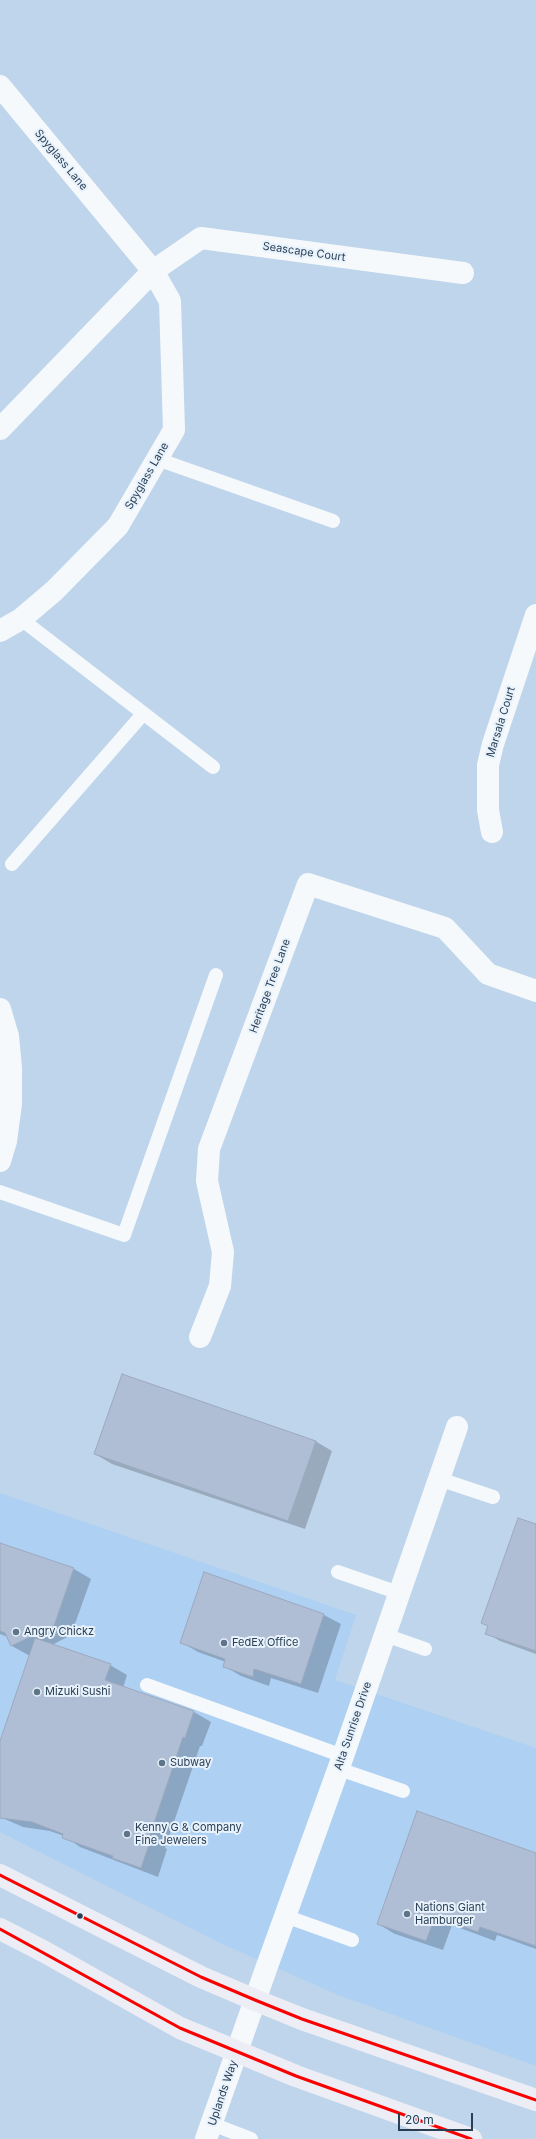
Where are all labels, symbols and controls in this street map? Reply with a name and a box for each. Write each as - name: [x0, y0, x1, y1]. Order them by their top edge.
- street label: Spyglass Lane: [32, 127, 90, 193]
- street label: Seascape Court: [262, 240, 346, 264]
- street label: Spyglass Lane: [122, 440, 172, 512]
- street label: Marsala Court: [484, 685, 518, 759]
- street label: Heritage Tree Lane: [247, 937, 293, 1035]
- place label: Angry Chickz: [24, 1625, 94, 1639]
- marker: Angry Chickz: [11, 1627, 21, 1637]
- place label: FedEx Office: [232, 1636, 298, 1650]
- marker: FedEx Office: [219, 1638, 229, 1648]
- street label: Alta Sunrise Drive: [332, 1680, 374, 1772]
- place label: Mizuki Sushi: [45, 1685, 111, 1699]
- marker: Mizuki Sushi: [32, 1687, 42, 1697]
- place label: Subway: [170, 1756, 211, 1770]
- marker: Subway: [157, 1758, 167, 1768]
- place label: Kenny G & Company Fine Jewelers: [135, 1821, 242, 1847]
- marker: Kenny G & Company Fine Jewelers: [122, 1829, 132, 1839]
- place label: Nations Giant Hamburger: [415, 1901, 485, 1927]
- marker: Nations Giant Hamburger: [402, 1909, 412, 1919]
- unlabelled marker: [75, 1911, 85, 1921]
- street label: Uplands Way: [206, 2059, 240, 2127]
- scale bar: [400, 2105, 475, 2131]
- text: 20 m: [405, 2112, 434, 2127]

